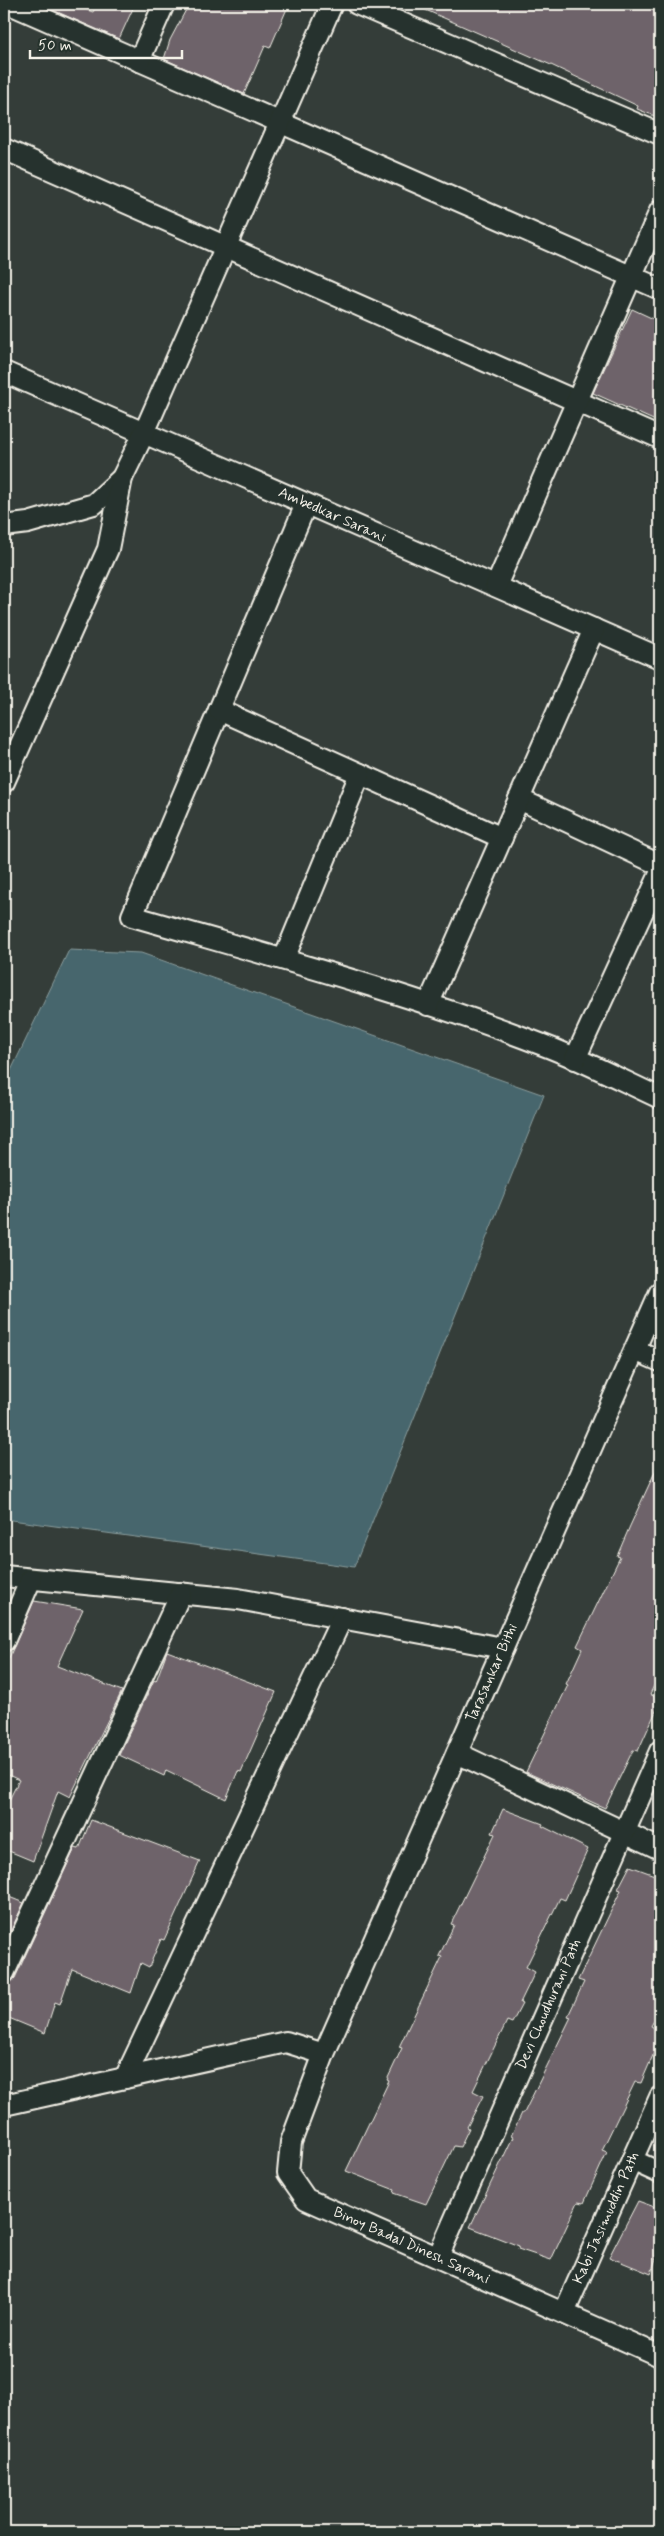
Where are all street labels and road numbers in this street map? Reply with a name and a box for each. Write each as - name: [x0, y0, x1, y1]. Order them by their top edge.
- street label: Ambedkar Sarani: [275, 483, 389, 547]
- street label: Tarasankar Bithi: [461, 1621, 523, 1725]
- street label: Devi Choudhurani Path: [511, 1936, 586, 2073]
- street label: Kabi Jasimuddin Path: [568, 2149, 644, 2287]
- street label: Binoy Badal Dinesh Sarani: [330, 2202, 493, 2289]

